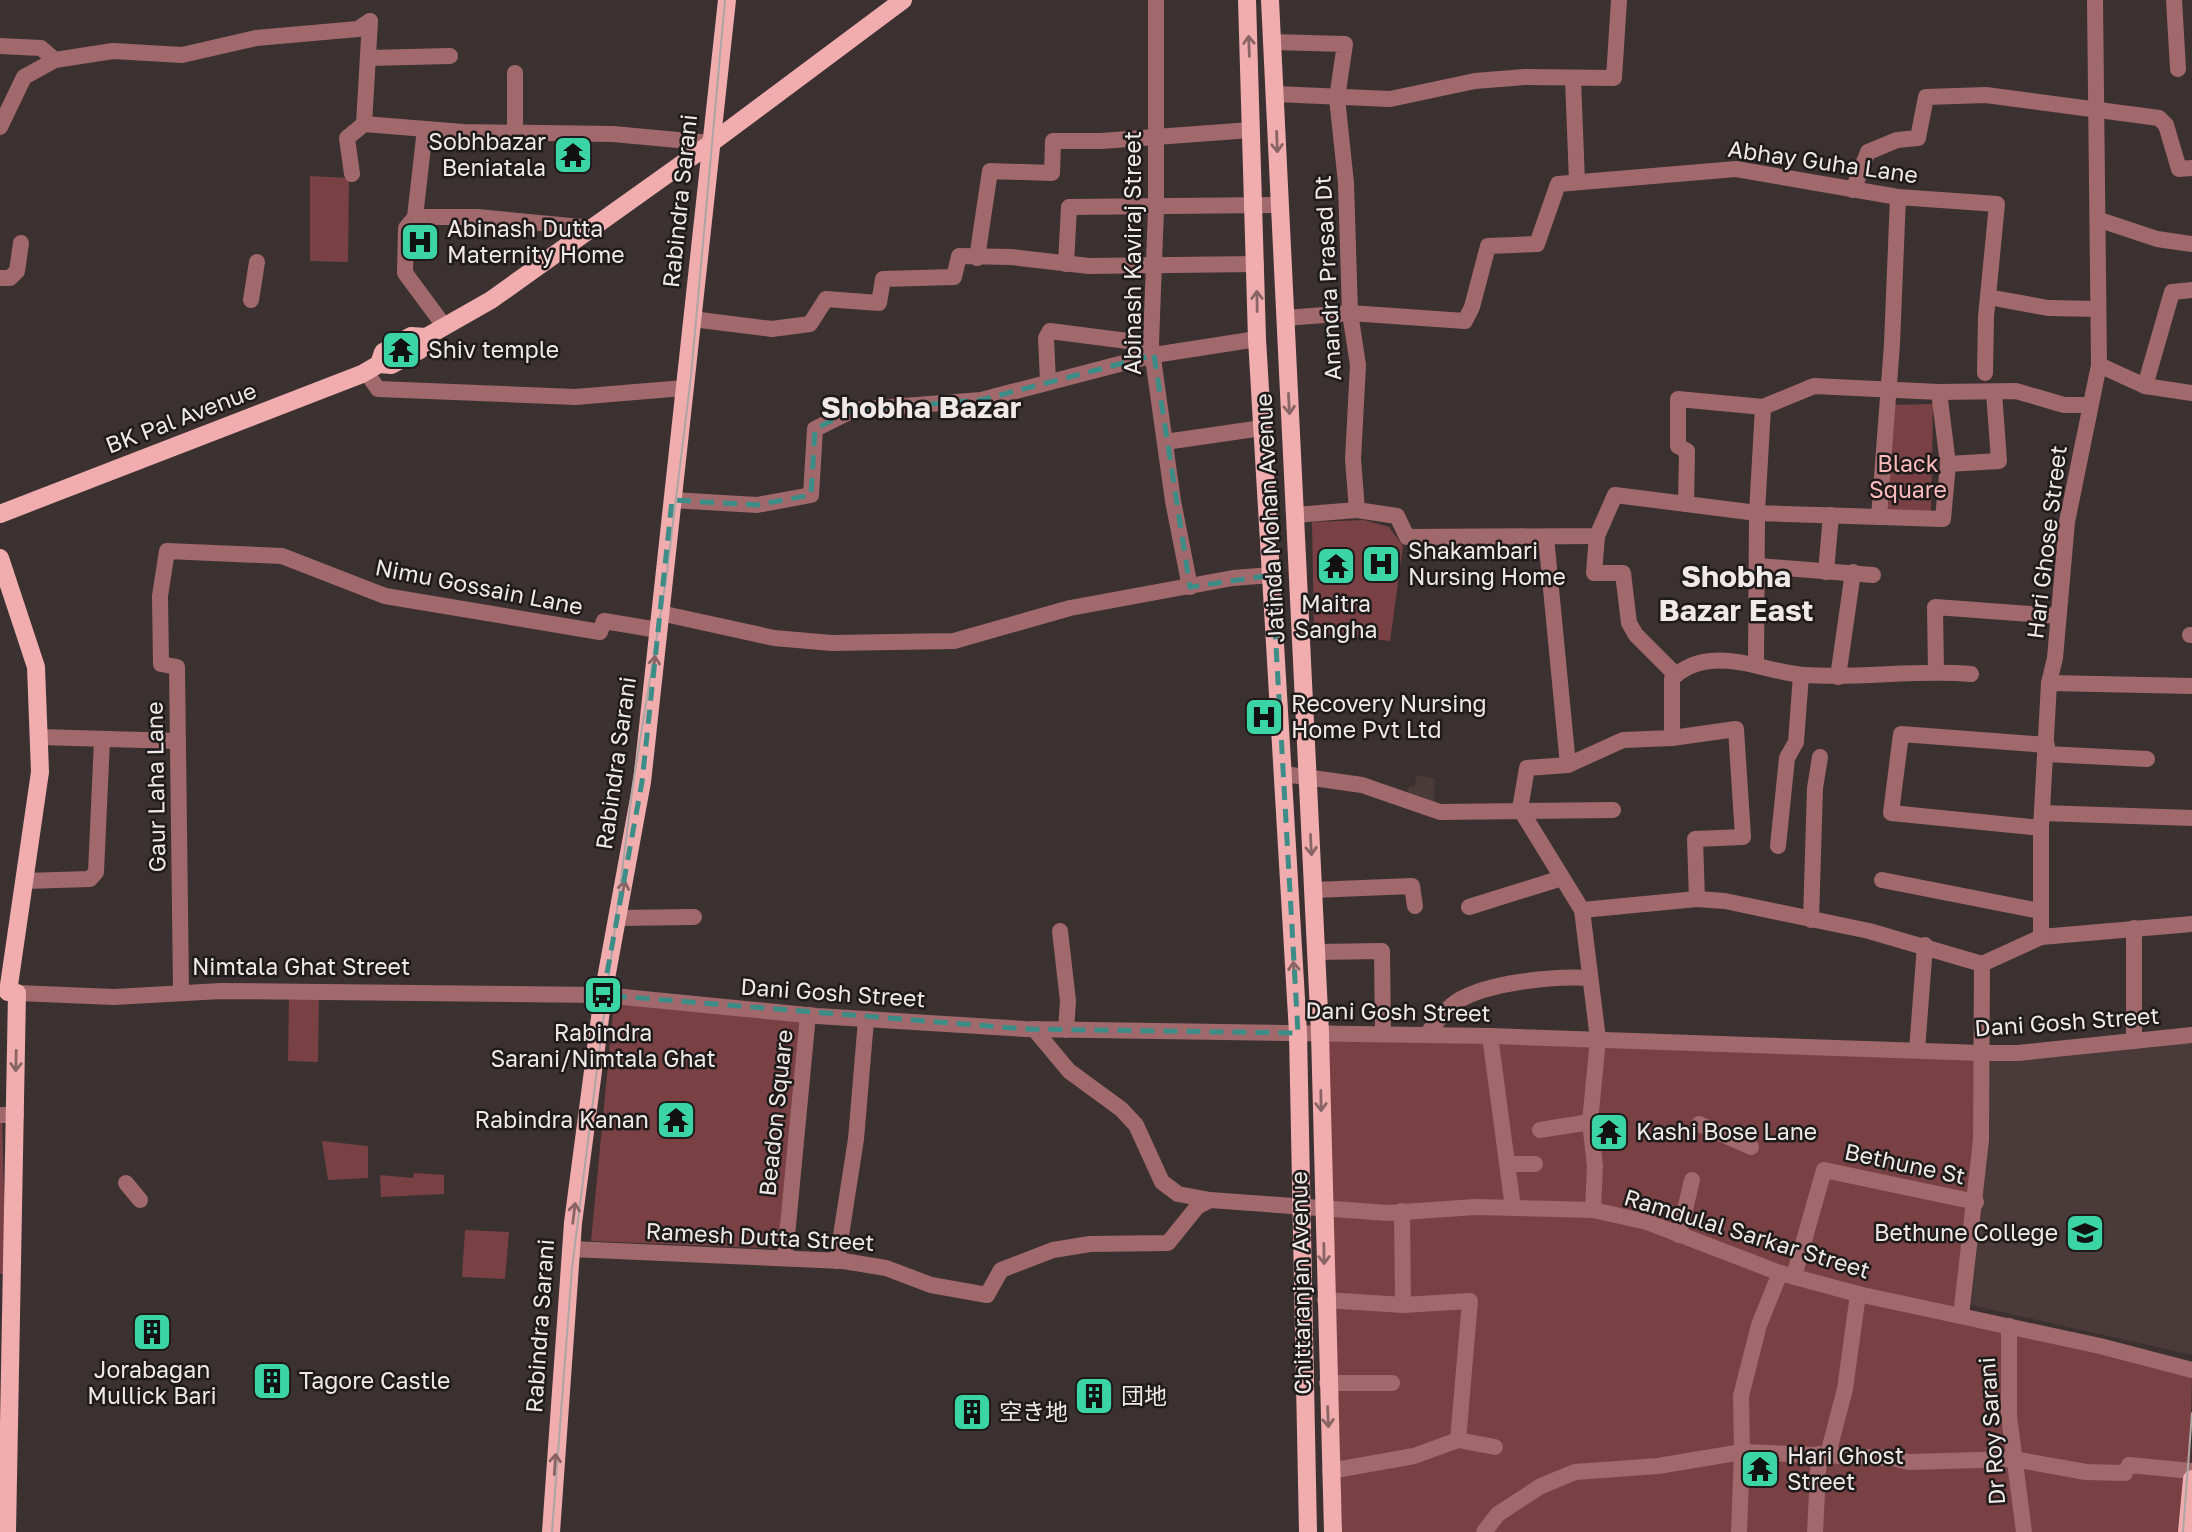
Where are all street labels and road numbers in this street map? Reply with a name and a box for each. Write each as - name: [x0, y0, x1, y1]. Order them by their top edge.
- street label: Rabindra Sarani: [656, 113, 702, 289]
- street label: Abinash Kaviraj Street: [1118, 131, 1146, 375]
- street label: Abhay Guha Lane: [1726, 134, 1920, 188]
- street label: Anandra Prasad Dt: [1308, 175, 1346, 381]
- street label: BK Pal Avenue: [101, 375, 260, 459]
- street label: Jatinda Mohan Avenue: [1248, 393, 1290, 643]
- street label: Hari Ghose Street: [2020, 443, 2072, 640]
- street label: Nimu Gossain Lane: [373, 552, 585, 620]
- street label: Rabindra Sarani: [589, 675, 641, 851]
- street label: Gaur Laha Lane: [140, 701, 170, 873]
- street label: Nimtala Ghat Street: [192, 952, 410, 980]
- street label: Dani Gosh Street: [740, 972, 926, 1012]
- street label: Dani Gosh Street: [1305, 995, 1491, 1027]
- street label: Dani Gosh Street: [1974, 1001, 2160, 1041]
- street label: Beadon Square: [752, 1028, 798, 1198]
- street label: Bethune St: [1842, 1137, 1968, 1189]
- street label: Chittaranjan Avenue: [1284, 1171, 1316, 1395]
- street label: Ramdulal Sarkar Street: [1621, 1182, 1874, 1284]
- street label: Ramesh Dutta Street: [645, 1216, 875, 1256]
- street label: Rabindra Sarani: [519, 1238, 559, 1414]
- street label: Dr Roy Sarani: [1972, 1356, 2010, 1506]

